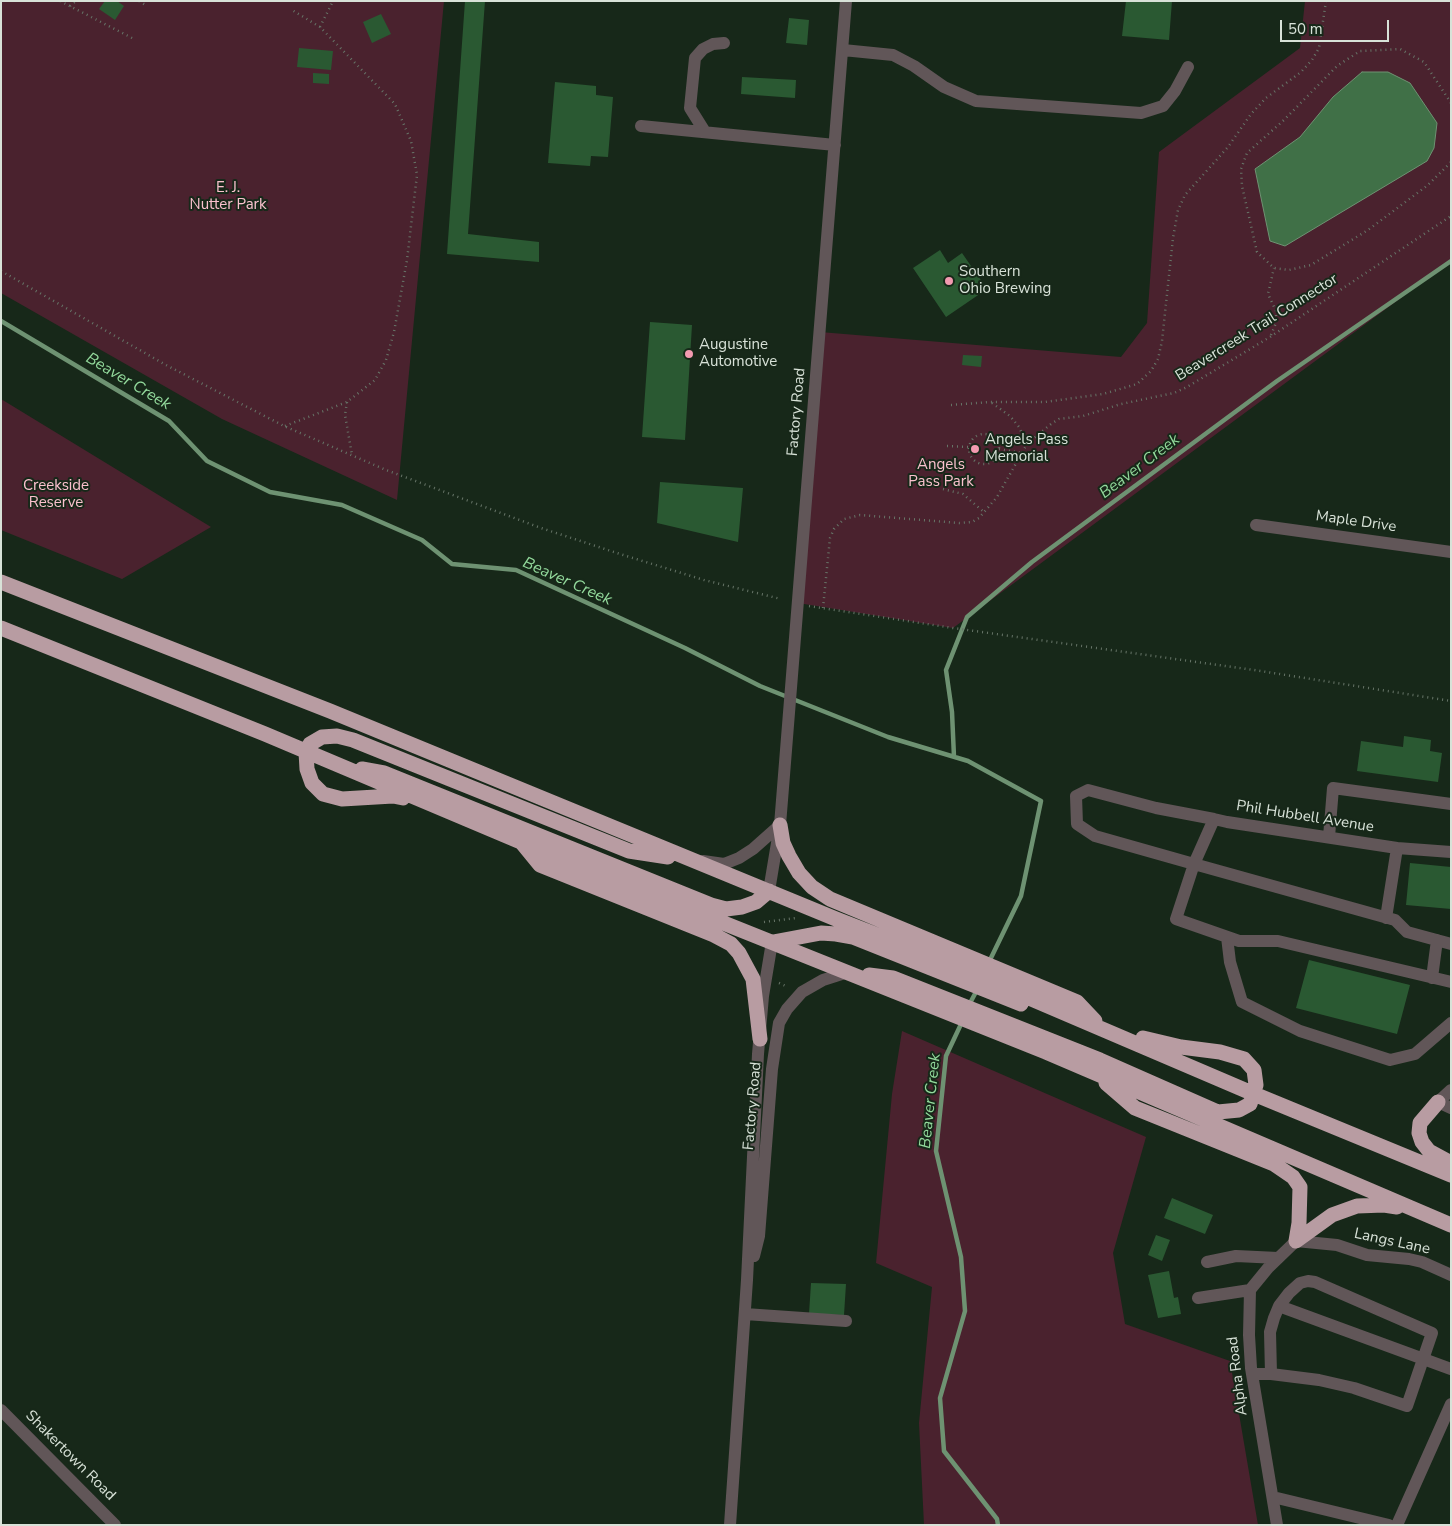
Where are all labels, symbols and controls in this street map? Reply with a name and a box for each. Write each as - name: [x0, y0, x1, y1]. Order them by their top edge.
- scale bar: [1282, 10, 1391, 42]
- text: 50 m: [1288, 19, 1323, 39]
- park label: E. J. Nutter Park: [190, 179, 266, 214]
- place label: Southern Ohio Brewing: [959, 263, 1051, 298]
- street label: Beavercreek Trail Connector: [1172, 271, 1342, 385]
- marker: Southern Ohio Brewing: [943, 275, 955, 287]
- place label: Augustine Automotive: [699, 336, 777, 371]
- marker: Augustine Automotive: [683, 348, 695, 360]
- water label: Beaver Creek: [82, 349, 174, 415]
- street label: Factory Road: [784, 367, 810, 457]
- place label: Angels Pass Memorial: [985, 431, 1068, 466]
- water label: Beaver Creek: [1096, 431, 1184, 503]
- marker: Angels Pass Memorial: [969, 443, 981, 455]
- park label: Angels Pass Park: [908, 456, 974, 491]
- park label: Creekside Reserve: [23, 477, 89, 512]
- street label: Maple Drive: [1314, 507, 1398, 537]
- water label: Beaver Creek: [519, 554, 615, 610]
- street label: Phil Hubbell Avenue: [1235, 797, 1375, 837]
- water label: Beaver Creek: [916, 1052, 946, 1150]
- street label: Factory Road: [740, 1061, 766, 1151]
- street label: Langs Lane: [1352, 1225, 1432, 1259]
- street label: Alpha Road: [1224, 1336, 1252, 1416]
- street label: Shakertown Road: [21, 1407, 119, 1505]

